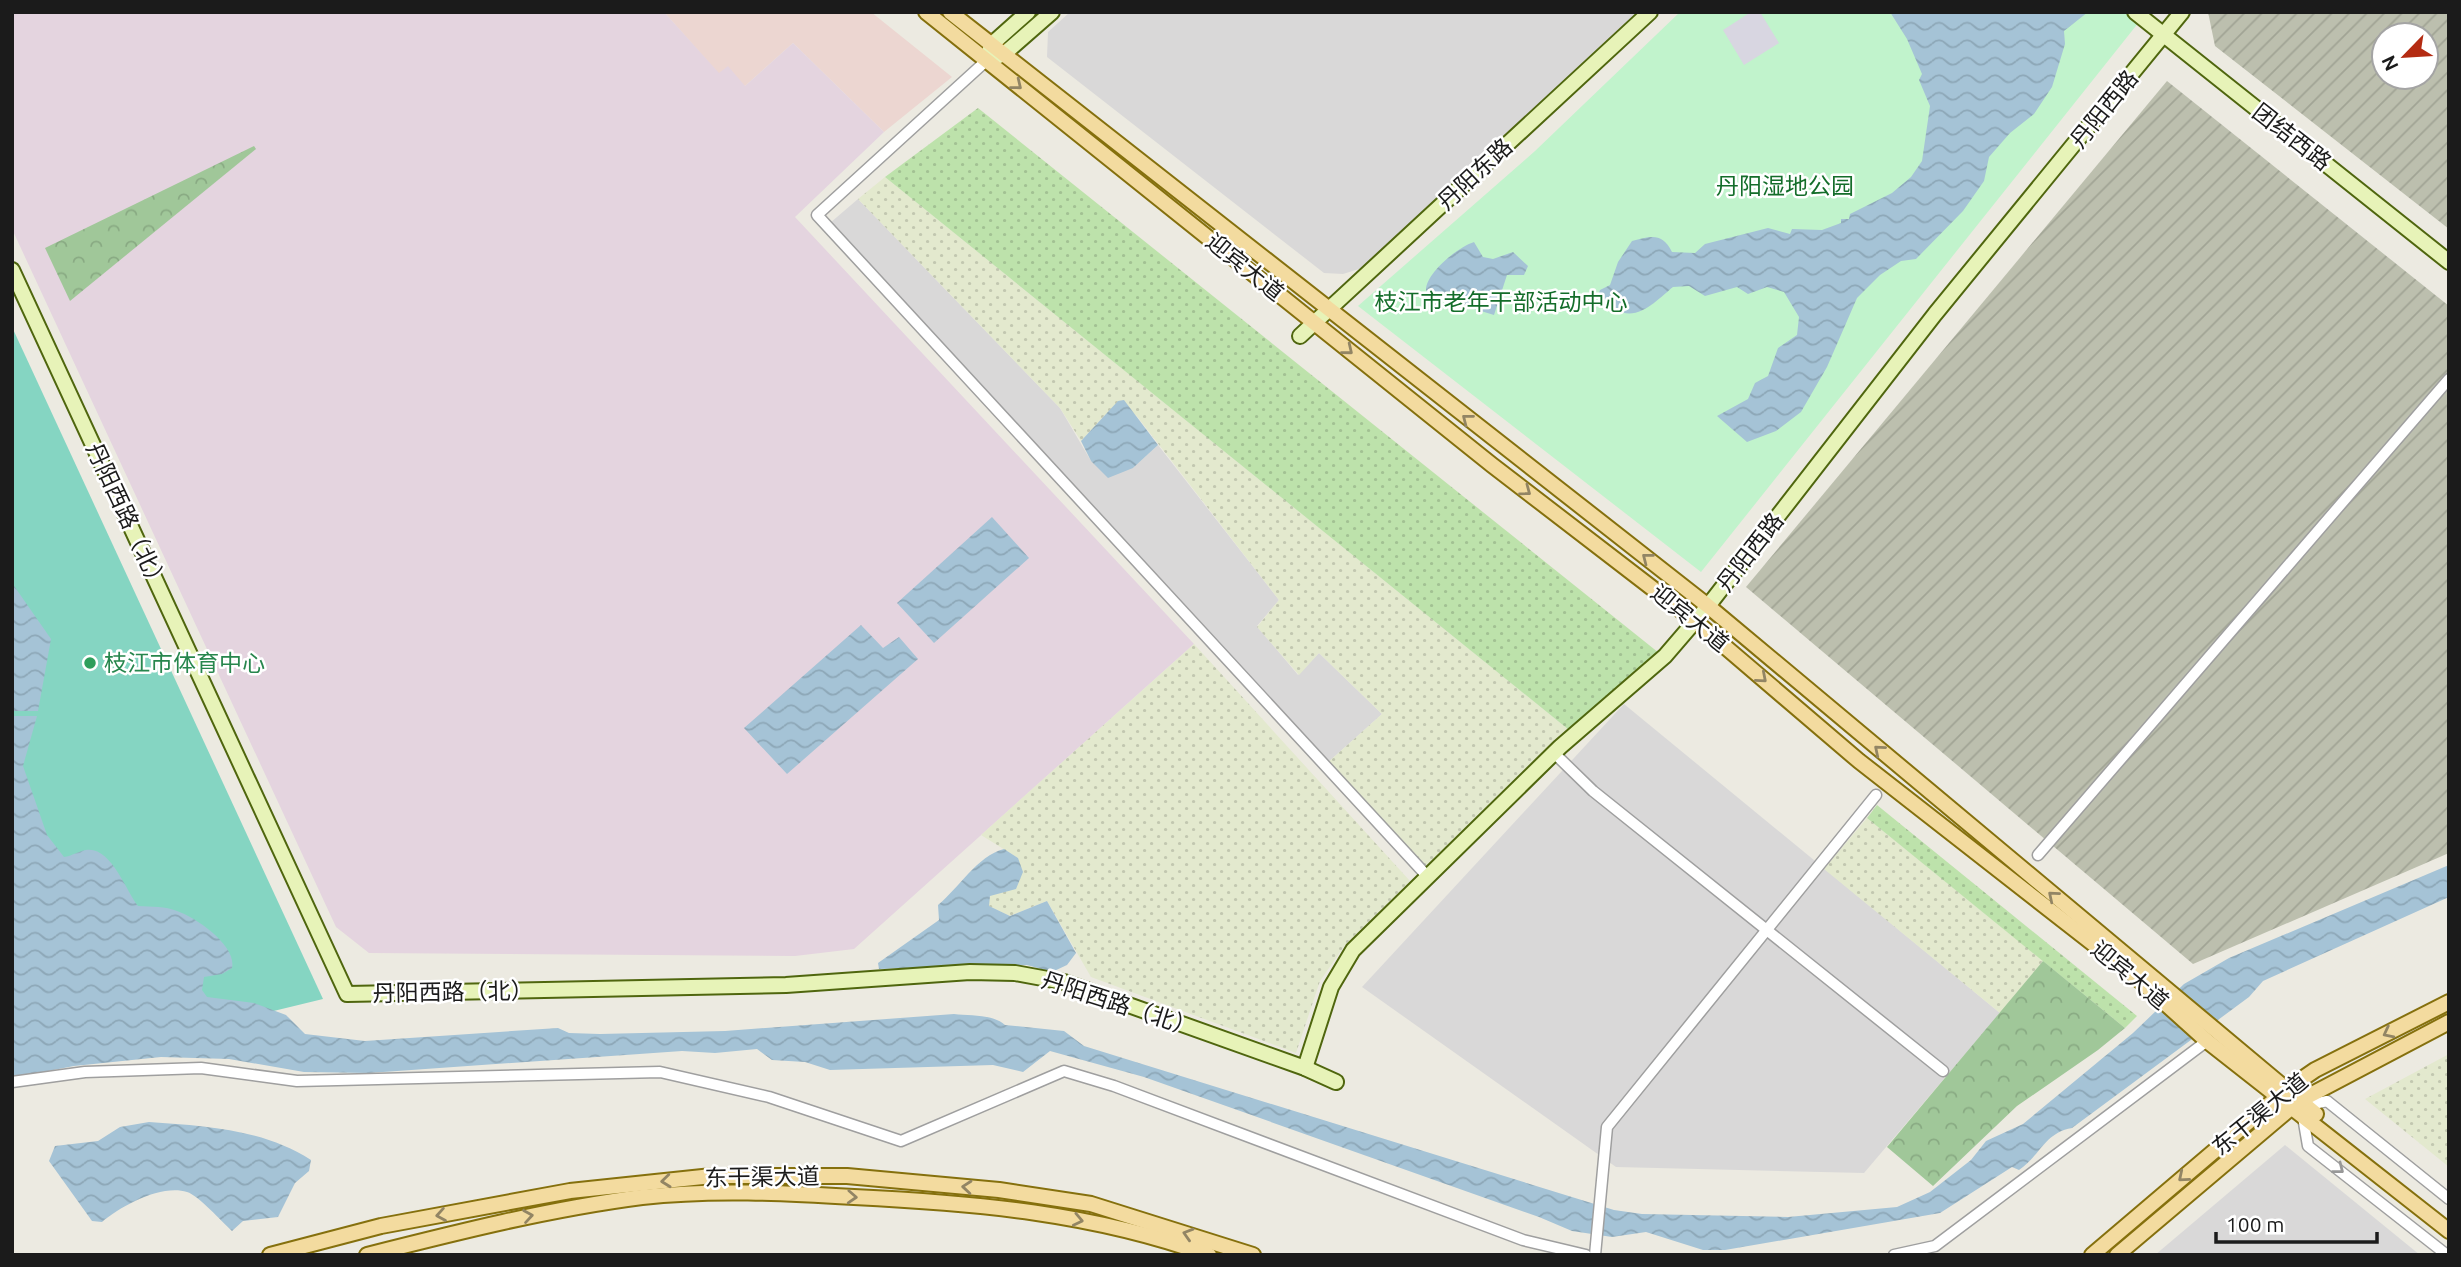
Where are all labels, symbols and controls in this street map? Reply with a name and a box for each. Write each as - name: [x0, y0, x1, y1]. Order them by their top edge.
- north arrow: [2370, 21, 2440, 91]
- text: N: [2377, 52, 2403, 74]
- street label: 丹阳西路: [2065, 65, 2142, 152]
- one-way arrow: [1010, 77, 1022, 90]
- street label: 团结西路: [2248, 98, 2336, 175]
- street label: 丹阳东路: [1432, 133, 1517, 214]
- park label: 丹阳湿地公园: [1716, 173, 1854, 198]
- street label: 迎宾大道: [1202, 228, 1289, 305]
- park label: 枝江市老年干部活动中心: [1375, 289, 1628, 314]
- one-way arrow: [1341, 341, 1353, 354]
- one-way arrow: [1463, 414, 1475, 427]
- street label: 丹阳西路（北）: [82, 439, 173, 595]
- one-way arrow: [1519, 483, 1531, 496]
- street label: 丹阳西路: [1711, 508, 1788, 596]
- one-way arrow: [1642, 554, 1654, 567]
- street label: 迎宾大道: [1647, 579, 1734, 656]
- place label: 枝江市体育中心: [104, 650, 265, 675]
- marker: 枝江市体育中心: [82, 655, 98, 671]
- one-way arrow: [1754, 670, 1767, 682]
- one-way arrow: [1874, 746, 1887, 758]
- one-way arrow: [2049, 892, 2062, 904]
- street label: 迎宾大道: [2087, 935, 2174, 1014]
- street label: 丹阳西路（北）: [1039, 967, 1200, 1040]
- street label: 丹阳西路（北）: [372, 978, 534, 1005]
- one-way arrow: [2383, 1025, 2395, 1039]
- street label: 东干渠大道: [2207, 1068, 2312, 1160]
- one-way arrow: [2331, 1161, 2343, 1174]
- street label: 东干渠大道: [704, 1163, 820, 1190]
- one-way arrow: [2178, 1169, 2191, 1181]
- one-way arrow: [660, 1173, 671, 1188]
- one-way arrow: [961, 1180, 972, 1195]
- one-way arrow: [847, 1189, 858, 1204]
- scale bar: [2216, 1200, 2377, 1244]
- one-way arrow: [436, 1207, 447, 1222]
- one-way arrow: [522, 1209, 534, 1224]
- one-way arrow: [1072, 1211, 1084, 1226]
- text: 100 m: [2226, 1212, 2284, 1236]
- one-way arrow: [1183, 1227, 1195, 1242]

